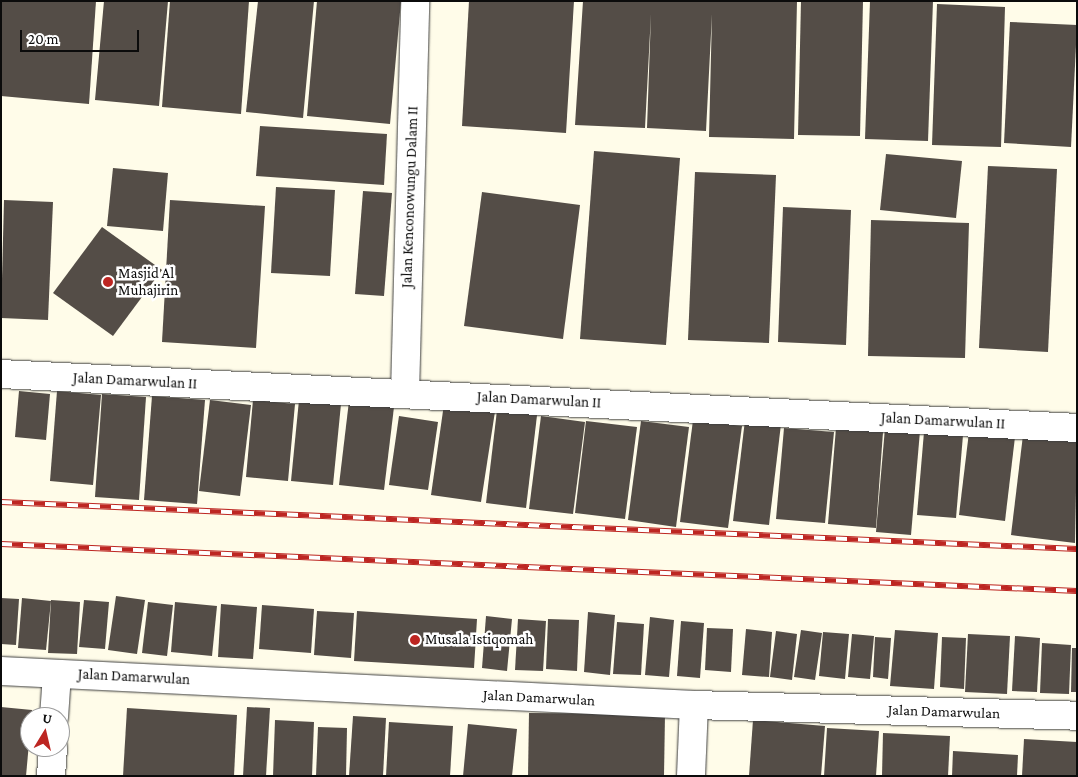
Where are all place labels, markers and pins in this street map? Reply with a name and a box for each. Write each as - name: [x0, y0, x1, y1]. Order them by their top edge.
- place label: Masjid Al Muhajirin: [118, 264, 178, 299]
- marker: Masjid Al Muhajirin: [102, 276, 114, 288]
- place label: Musala Istiqomah: [425, 631, 533, 649]
- marker: Musala Istiqomah: [409, 634, 421, 646]

